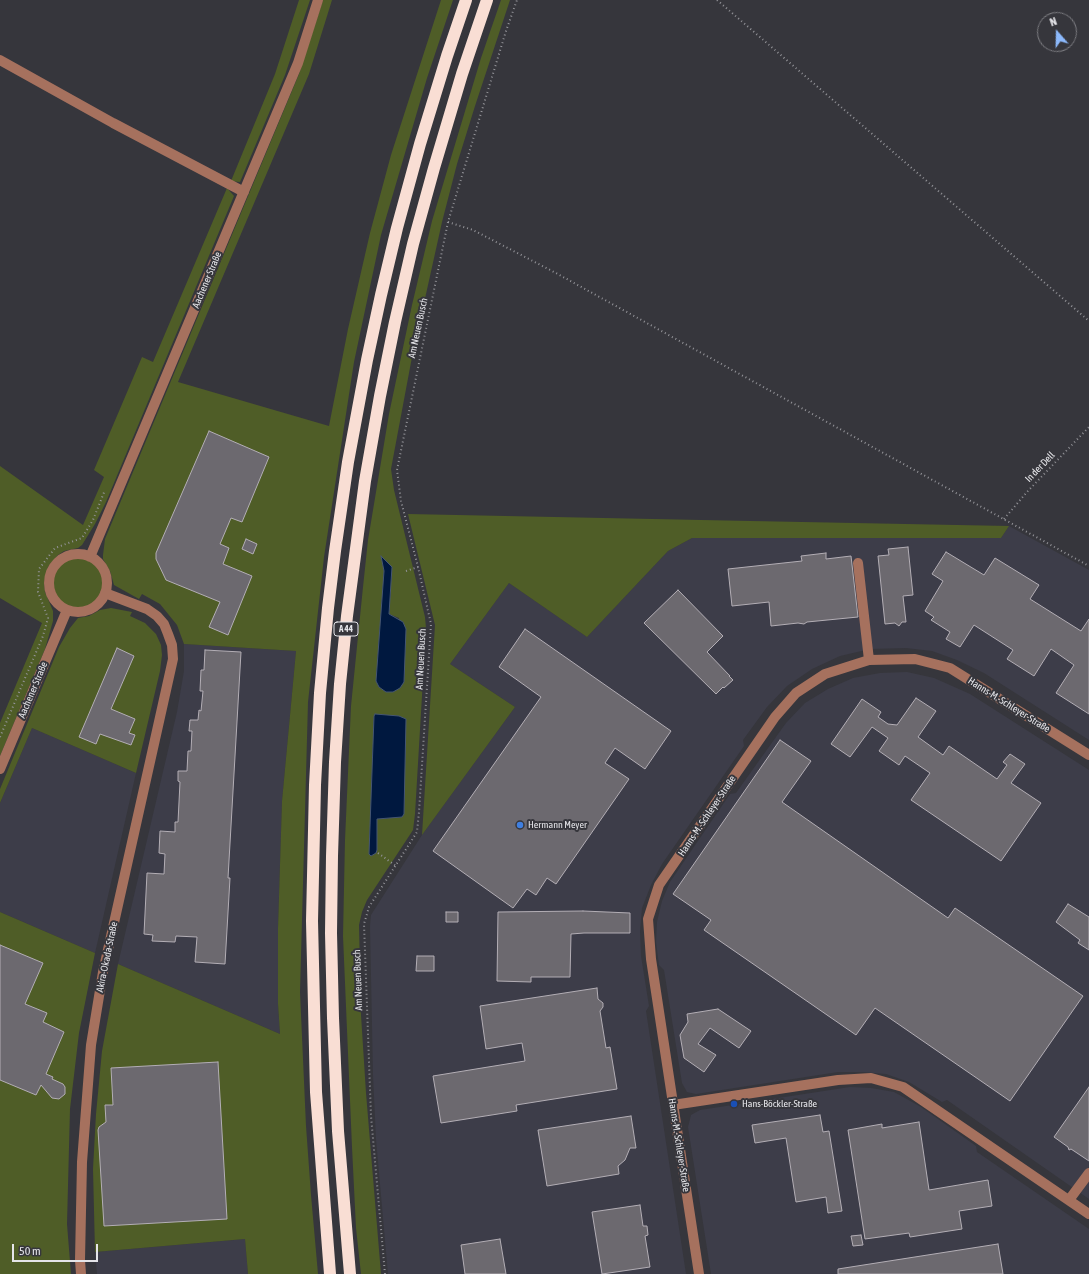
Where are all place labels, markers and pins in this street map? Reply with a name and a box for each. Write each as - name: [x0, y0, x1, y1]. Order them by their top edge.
- place label: Hermann Meyer: [528, 819, 587, 831]
- marker: Hermann Meyer: [515, 820, 525, 830]
- place label: Hans-Böckler-Straße: [742, 1098, 817, 1110]
- marker: Hans-Böckler-Straße: [729, 1099, 739, 1109]

